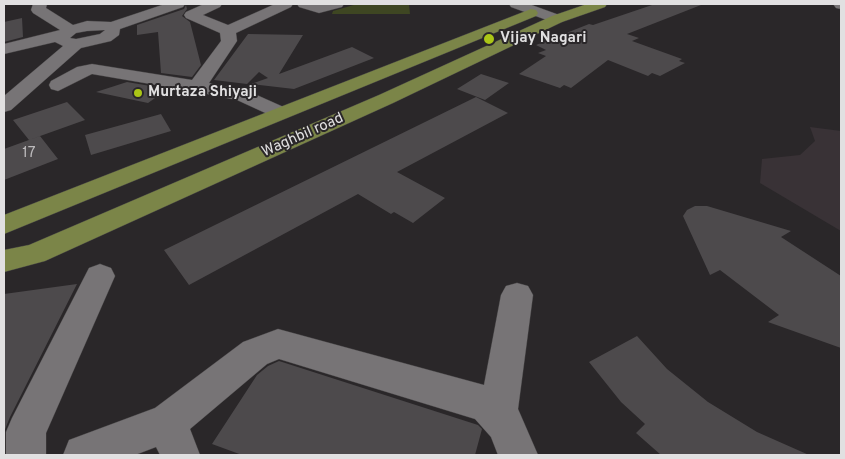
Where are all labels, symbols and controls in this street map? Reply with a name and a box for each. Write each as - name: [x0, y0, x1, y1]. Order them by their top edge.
- place label: Vijay Nagari: [500, 30, 586, 48]
- marker: Vijay Nagari: [482, 32, 496, 46]
- place label: Murtaza Shiyaji: [148, 84, 257, 102]
- marker: Murtaza Shiyaji: [132, 87, 144, 99]
- street label: Waghbil road: [259, 110, 347, 162]
- house number: 17: [22, 145, 36, 163]

